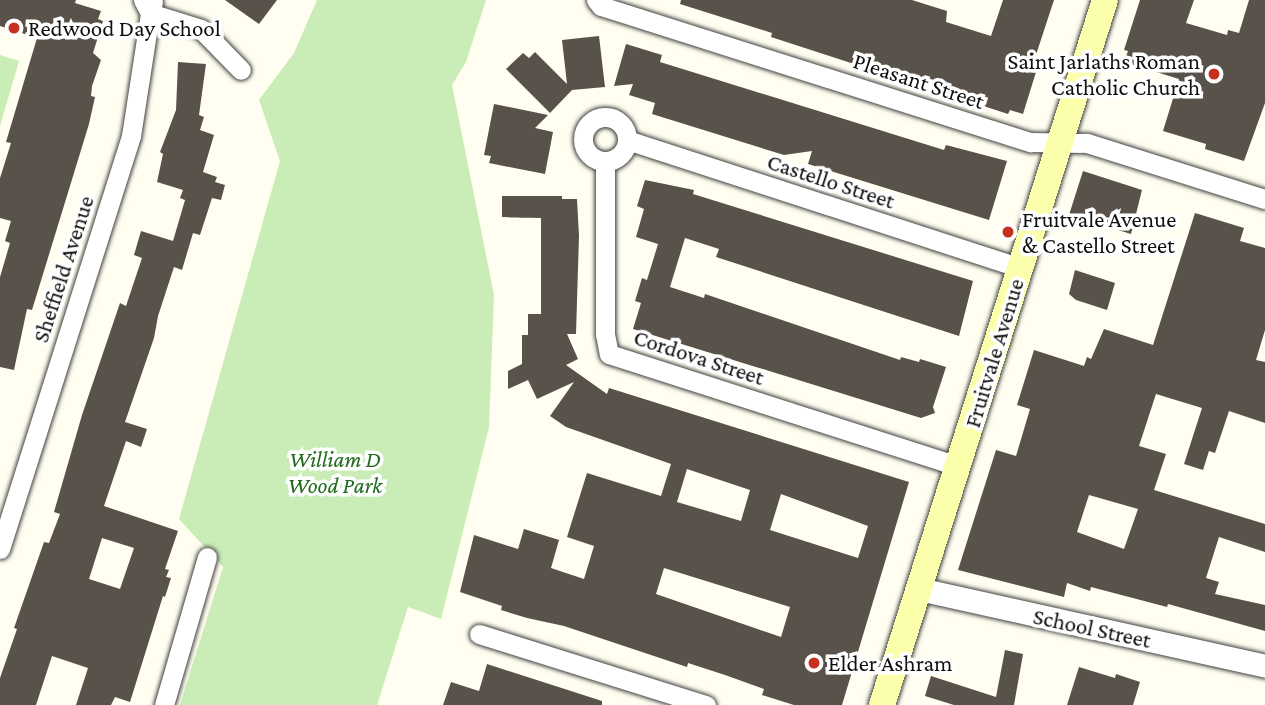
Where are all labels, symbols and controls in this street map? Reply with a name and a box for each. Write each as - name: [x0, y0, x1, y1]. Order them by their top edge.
- place label: Redwood Day School: [28, 14, 221, 42]
- marker: Redwood Day School: [6, 20, 22, 36]
- street label: Pleasant Street: [850, 47, 988, 115]
- place label: Saint Jarlaths Roman Catholic Church: [1007, 47, 1200, 101]
- marker: Saint Jarlaths Roman Catholic Church: [1206, 66, 1222, 82]
- street label: Castello Street: [764, 147, 898, 215]
- street label: Sheffield Avenue: [26, 192, 100, 346]
- place label: Fruitvale Avenue & Castello Street: [1022, 205, 1176, 259]
- marker: Fruitvale Avenue & Castello Street: [1000, 224, 1016, 240]
- street label: Fruitvale Avenue: [958, 275, 1030, 431]
- street label: Cordova Street: [630, 323, 768, 391]
- park label: William D Wood Park: [288, 445, 382, 499]
- street label: School Street: [1031, 602, 1153, 654]
- place label: Elder Ashram: [828, 649, 953, 677]
- marker: Elder Ashram: [806, 655, 822, 671]

